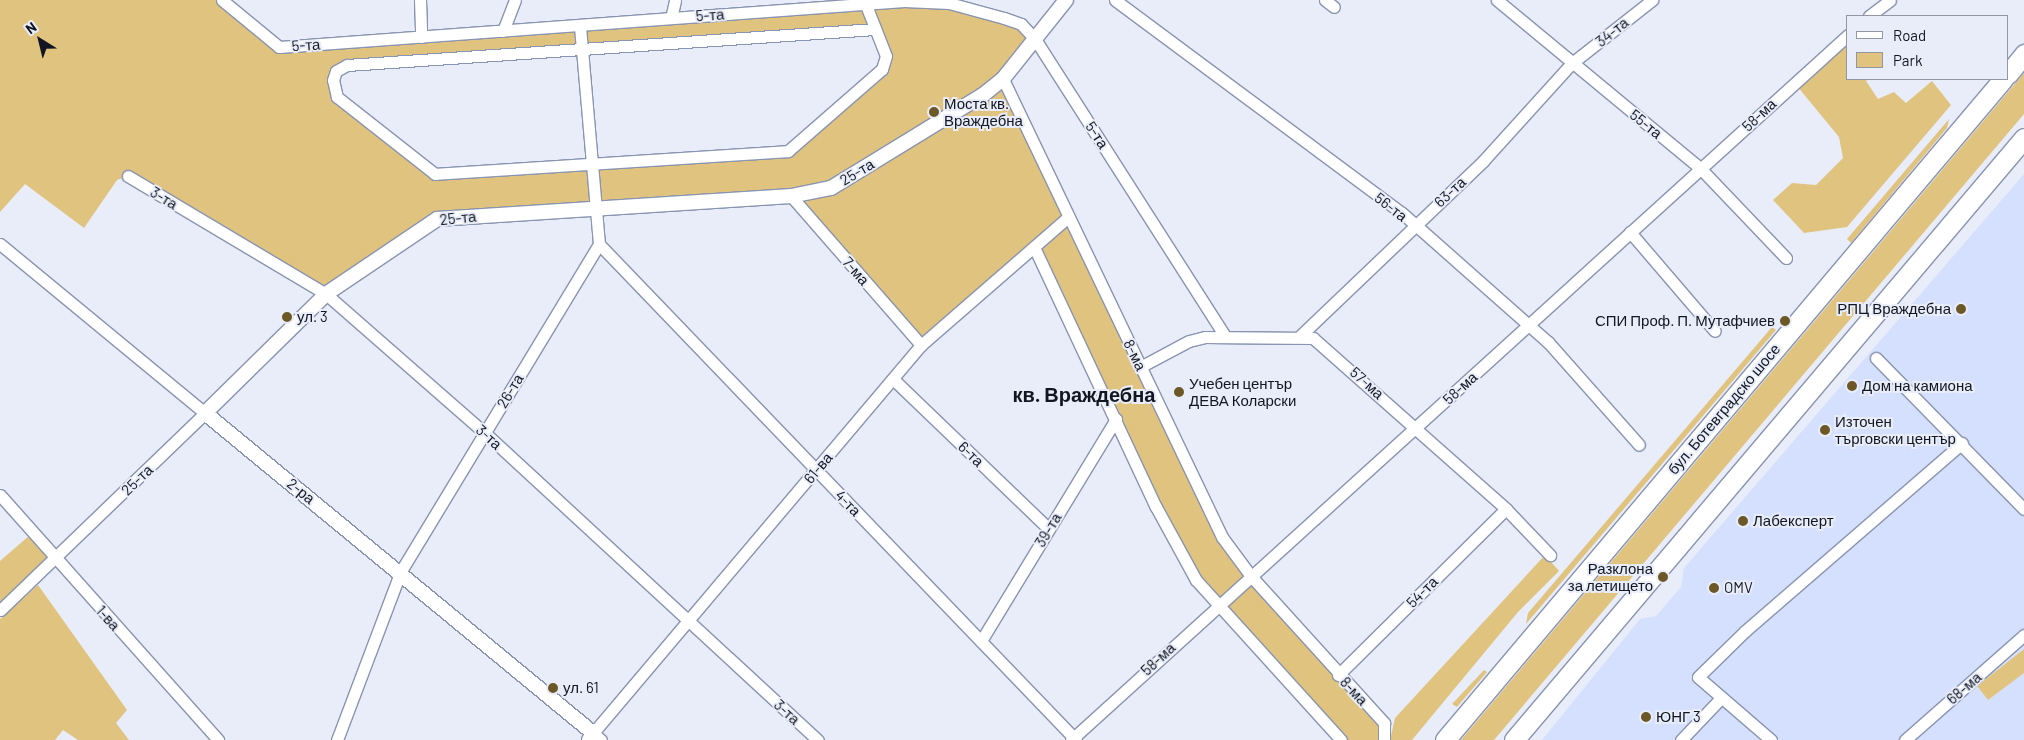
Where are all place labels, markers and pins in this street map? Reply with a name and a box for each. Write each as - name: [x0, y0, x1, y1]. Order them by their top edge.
- place label: Моста кв. Враждебна: [944, 94, 1023, 129]
- marker: Моста кв. Враждебна: [928, 106, 940, 118]
- place label: РПЦ Враждебна: [1837, 300, 1951, 318]
- marker: РПЦ Враждебна: [1955, 303, 1967, 315]
- place label: ул. 3: [297, 308, 328, 326]
- marker: ул. 3: [281, 311, 293, 323]
- place label: СПИ Проф. П. Мутафчиев: [1595, 312, 1775, 330]
- marker: СПИ Проф. П. Мутафчиев: [1779, 315, 1791, 327]
- place label: Учебен център ДЕВА Коларски: [1189, 374, 1296, 409]
- place label: Дом на камиона: [1862, 377, 1973, 395]
- marker: Дом на камиона: [1846, 380, 1858, 392]
- marker: Учебен център ДЕВА Коларски: [1173, 386, 1185, 398]
- place label: Източен търговски център: [1835, 412, 1956, 447]
- marker: Източен търговски център: [1819, 424, 1831, 436]
- place label: Лабексперт: [1753, 512, 1834, 530]
- marker: Лабексперт: [1737, 515, 1749, 527]
- place label: Разклона за летището: [1568, 559, 1653, 594]
- marker: Разклона за летището: [1657, 571, 1669, 583]
- place label: OMV: [1724, 579, 1753, 597]
- marker: OMV: [1708, 582, 1720, 594]
- place label: ул. 61: [563, 679, 599, 697]
- marker: ул. 61: [547, 682, 559, 694]
- place label: ЮНГ 3: [1656, 708, 1701, 726]
- marker: ЮНГ 3: [1640, 711, 1652, 723]

